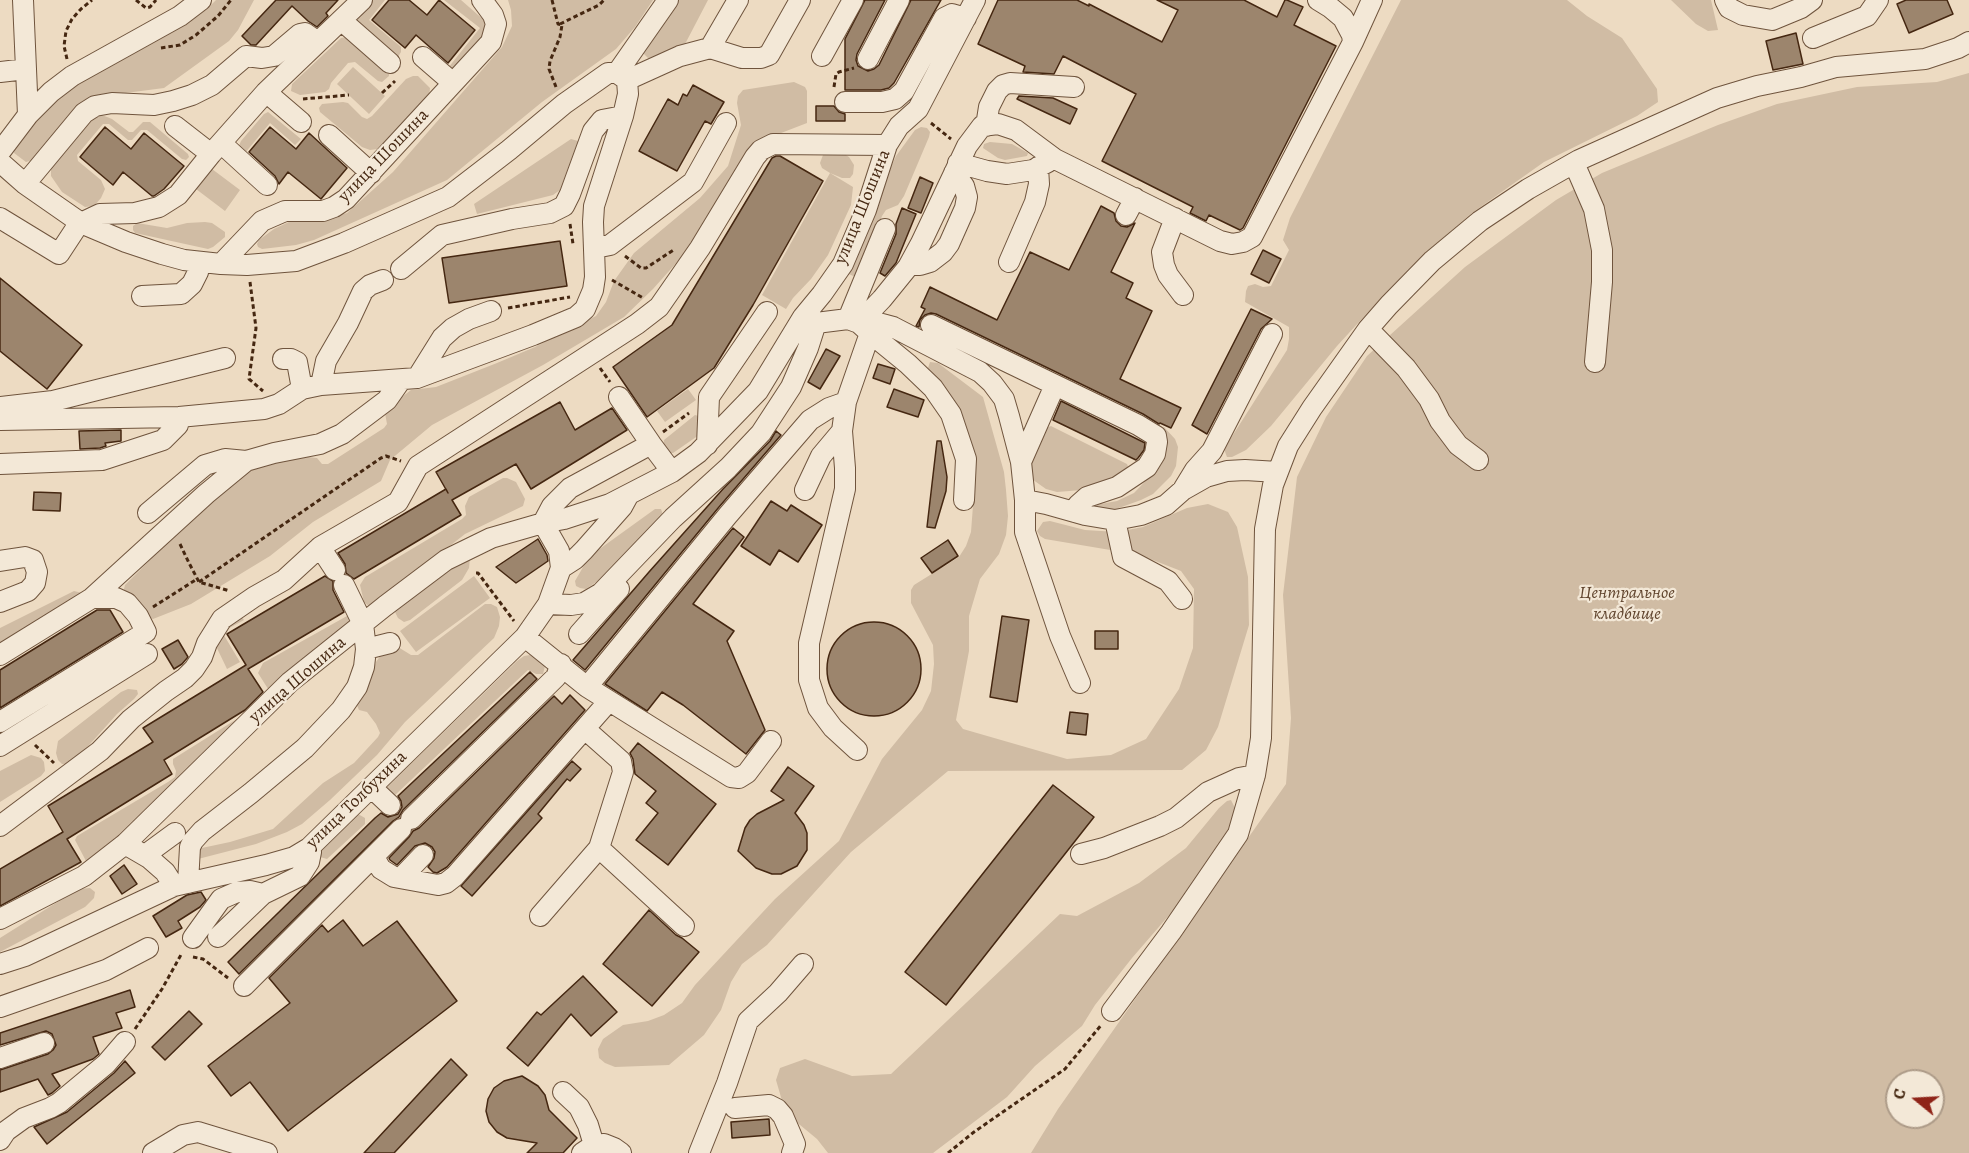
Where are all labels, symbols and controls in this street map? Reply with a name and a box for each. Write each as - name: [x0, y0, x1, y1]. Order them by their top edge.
- street label: улица Шошина: [334, 105, 434, 207]
- street label: улица Шошина: [830, 147, 896, 267]
- park label: Центральное кладбище: [1579, 583, 1675, 626]
- street label: улица Шошина: [245, 632, 351, 728]
- street label: улица Толбухина: [302, 746, 412, 854]
- north arrow: [1885, 1069, 1945, 1129]
- text: С: [1888, 1086, 1912, 1102]

